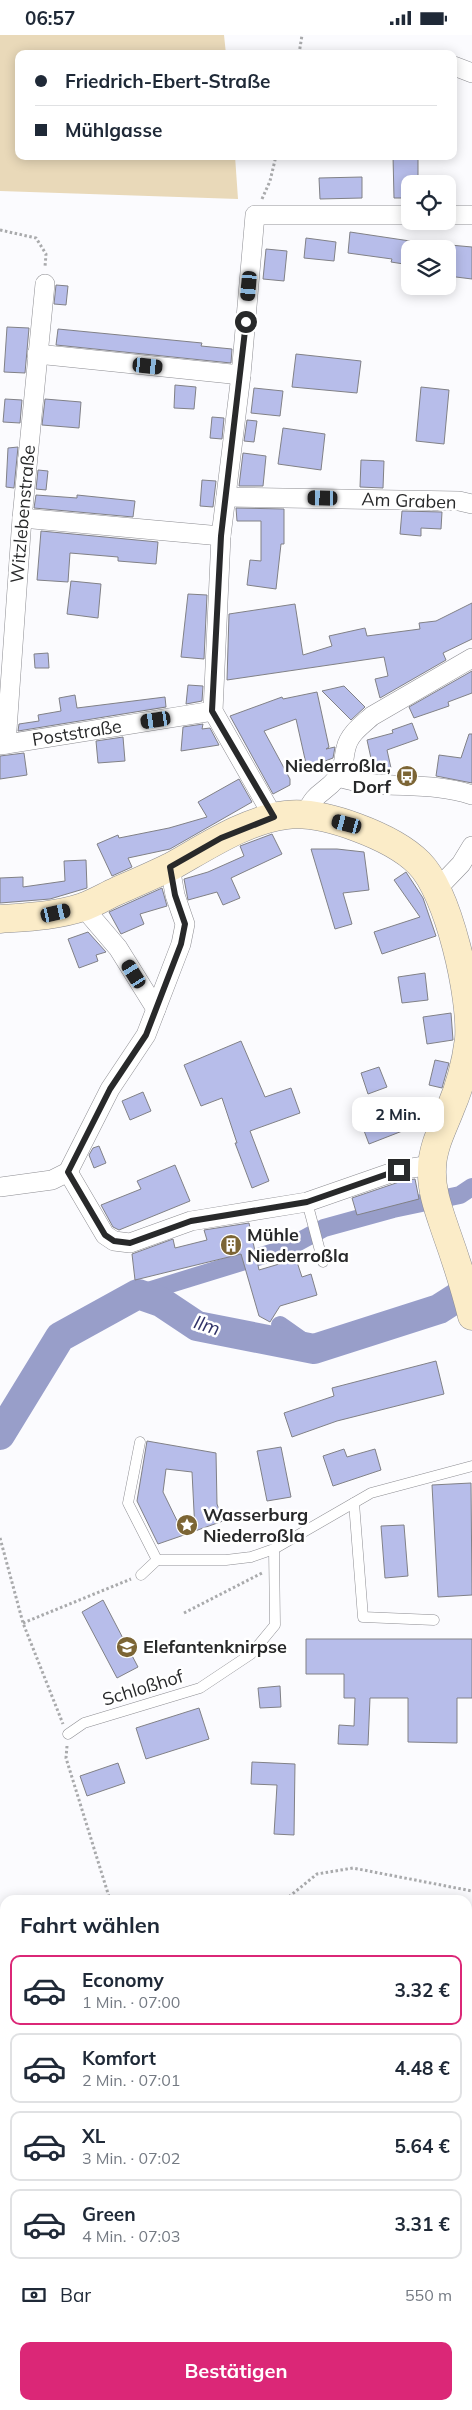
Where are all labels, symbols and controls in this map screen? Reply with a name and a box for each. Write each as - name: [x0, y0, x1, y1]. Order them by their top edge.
- text: 06:57: [25, 6, 75, 30]
- text: Friedrich-Ebert-Straße: [65, 69, 270, 93]
- text: Mühlgasse: [65, 118, 162, 142]
- map controls: [401, 175, 456, 295]
- button: locate: [401, 175, 456, 230]
- button: layers: [401, 240, 456, 295]
- car: [240, 270, 257, 302]
- route start: [235, 311, 257, 333]
- car: [132, 357, 163, 375]
- street label: Witzlebenstraße: [5, 444, 40, 584]
- street label: Am Graben: [361, 487, 457, 514]
- car: [307, 490, 338, 506]
- car: [140, 710, 171, 730]
- street label: Poststraße: [31, 714, 123, 751]
- place label: Niederroßla, Dorf: [285, 754, 391, 798]
- bus stop icon: Niederroßla, Dorf: [395, 764, 419, 788]
- car: [330, 813, 363, 835]
- car: [39, 902, 72, 924]
- car: [119, 957, 148, 991]
- callout: 2 Min.: [353, 1097, 445, 1133]
- text: 2 Min.: [375, 1104, 421, 1124]
- route end: [388, 1159, 410, 1181]
- place label: Mühle Niederroßla: [247, 1223, 349, 1267]
- building icon: Mühle Niederroßla: [219, 1233, 243, 1257]
- water label: Ilm: [191, 1310, 223, 1340]
- place label: Wasserburg Niederroßla: [203, 1503, 308, 1547]
- place icon: Wasserburg Niederroßla: [175, 1513, 199, 1537]
- school or university icon: Elefantenknirpse: [115, 1635, 139, 1659]
- place label: Elefantenknirpse: [143, 1635, 287, 1658]
- street label: Schloßhof: [100, 1664, 187, 1711]
- text: Fahrt wählen: [20, 1911, 160, 1939]
- icon: car: [22, 1968, 67, 2013]
- text: Economy: [82, 1968, 164, 1992]
- text: 3.32 €: [394, 1978, 450, 2002]
- text: 1 Min. · 07:00: [82, 1992, 180, 2012]
- icon: car: [22, 2046, 67, 2091]
- text: Komfort: [82, 2046, 156, 2070]
- text: 4.48 €: [394, 2056, 450, 2080]
- text: 2 Min. · 07:01: [82, 2070, 180, 2090]
- icon: car: [22, 2124, 67, 2169]
- text: XL: [82, 2124, 105, 2148]
- text: 5.64 €: [394, 2134, 450, 2158]
- text: 3 Min. · 07:02: [82, 2148, 180, 2168]
- icon: car: [22, 2202, 67, 2247]
- text: Green: [82, 2202, 136, 2226]
- text: 3.31 €: [394, 2212, 450, 2236]
- text: 4 Min. · 07:03: [82, 2226, 180, 2246]
- icon: cash: [20, 2281, 48, 2309]
- text: Bar: [60, 2283, 91, 2307]
- text: 550 m: [405, 2285, 452, 2305]
- button: Bestätigen: [20, 2342, 452, 2400]

